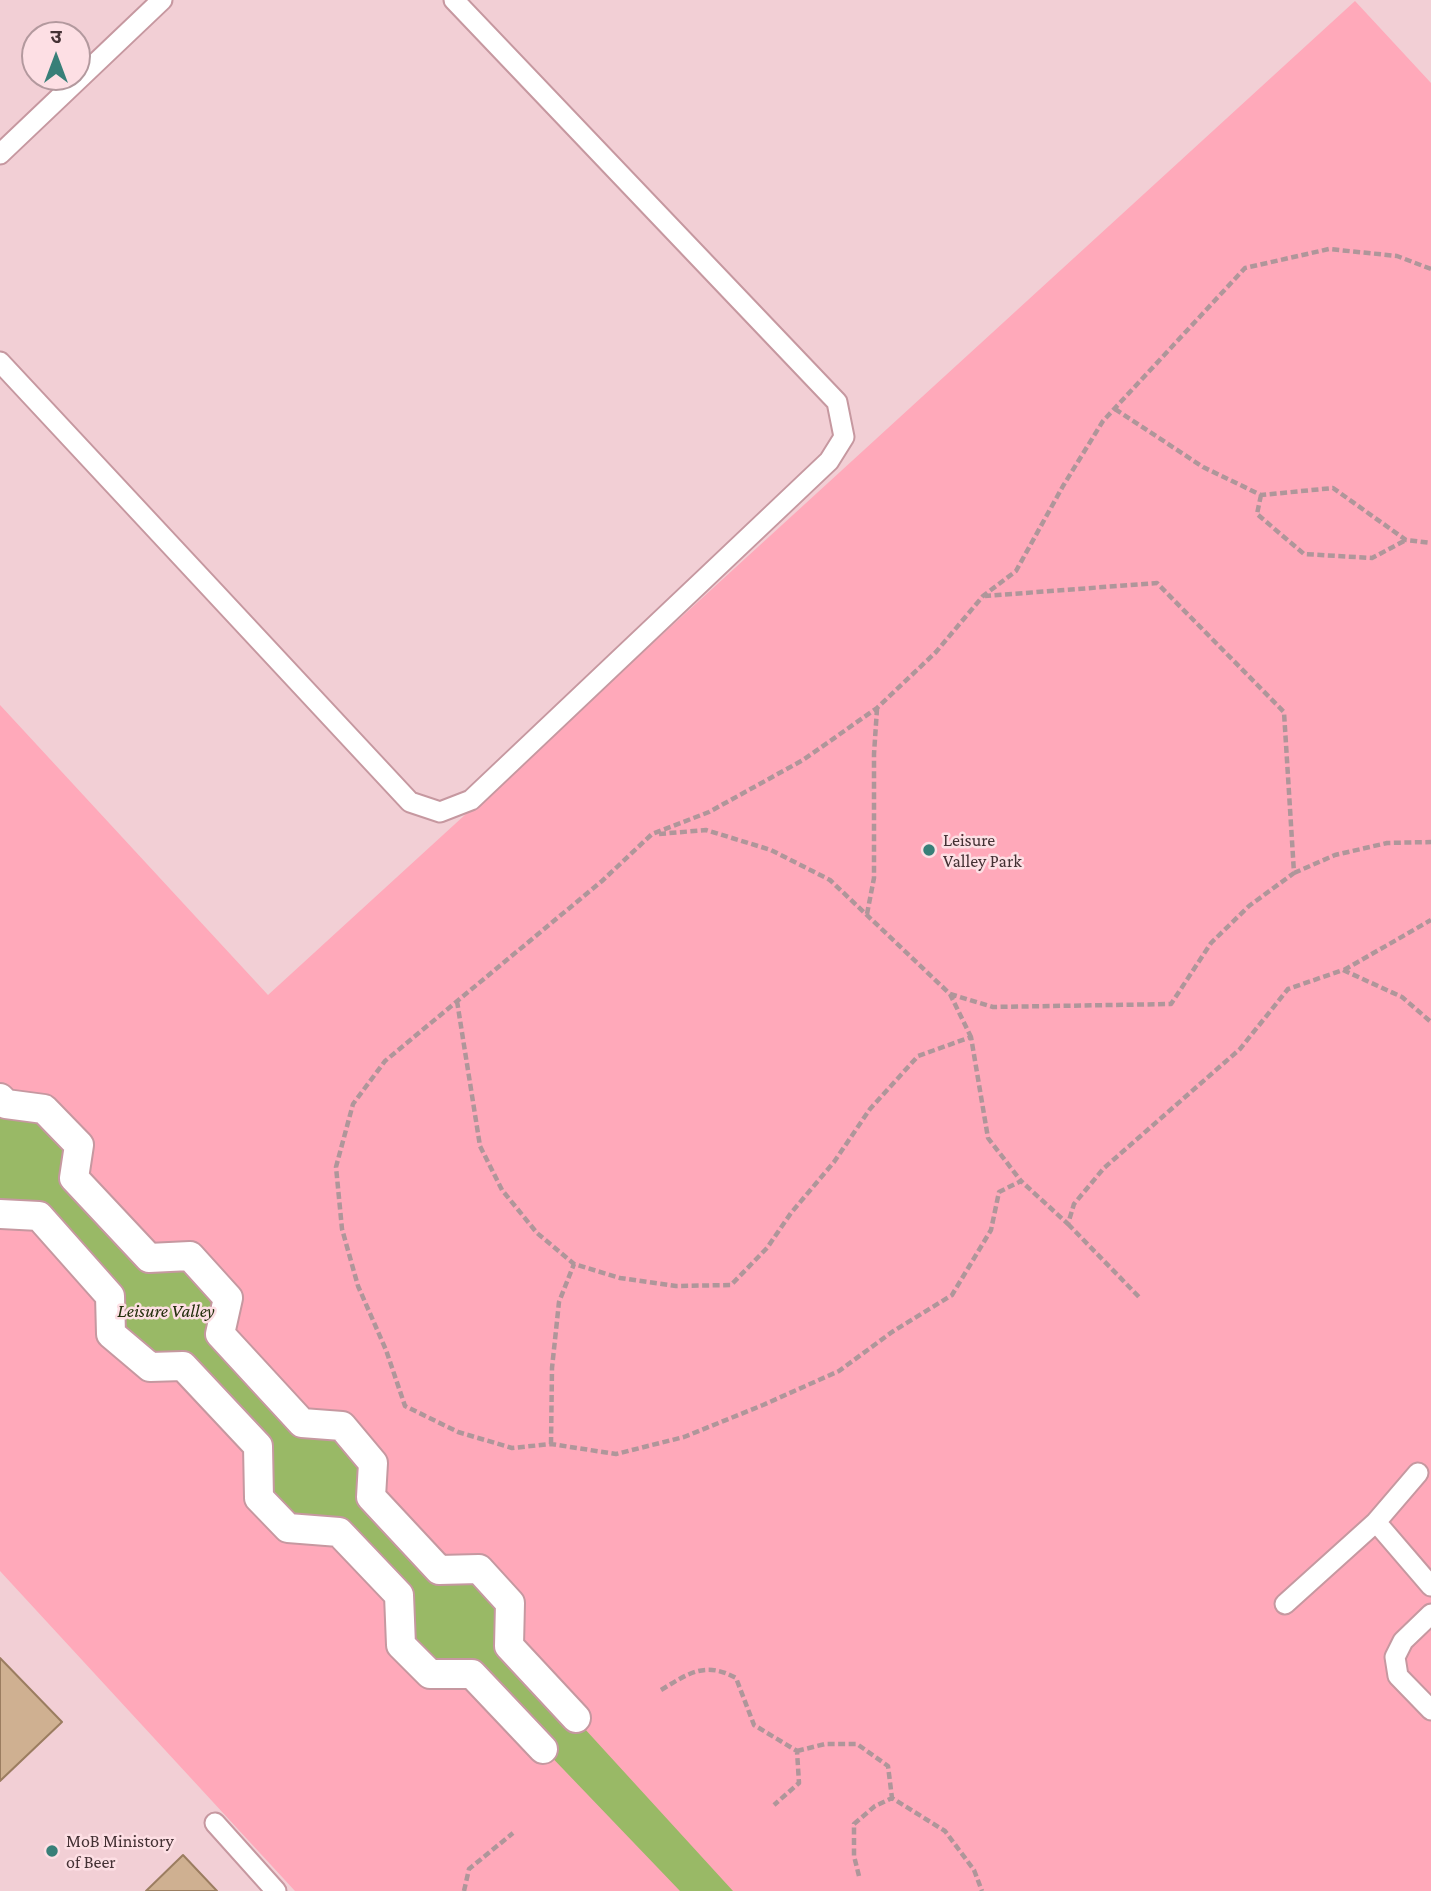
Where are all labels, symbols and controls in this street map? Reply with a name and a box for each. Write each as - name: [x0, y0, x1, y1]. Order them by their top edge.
- north arrow: [21, 21, 91, 91]
- text: उ: [50, 26, 62, 47]
- place label: Leisure Valley Park: [943, 829, 1022, 872]
- marker: Leisure Valley Park: [921, 842, 937, 858]
- water label: Leisure Valley: [117, 1300, 215, 1322]
- place label: MoB Ministory of Beer: [66, 1830, 174, 1872]
- marker: MoB Ministory of Beer: [44, 1843, 60, 1859]

